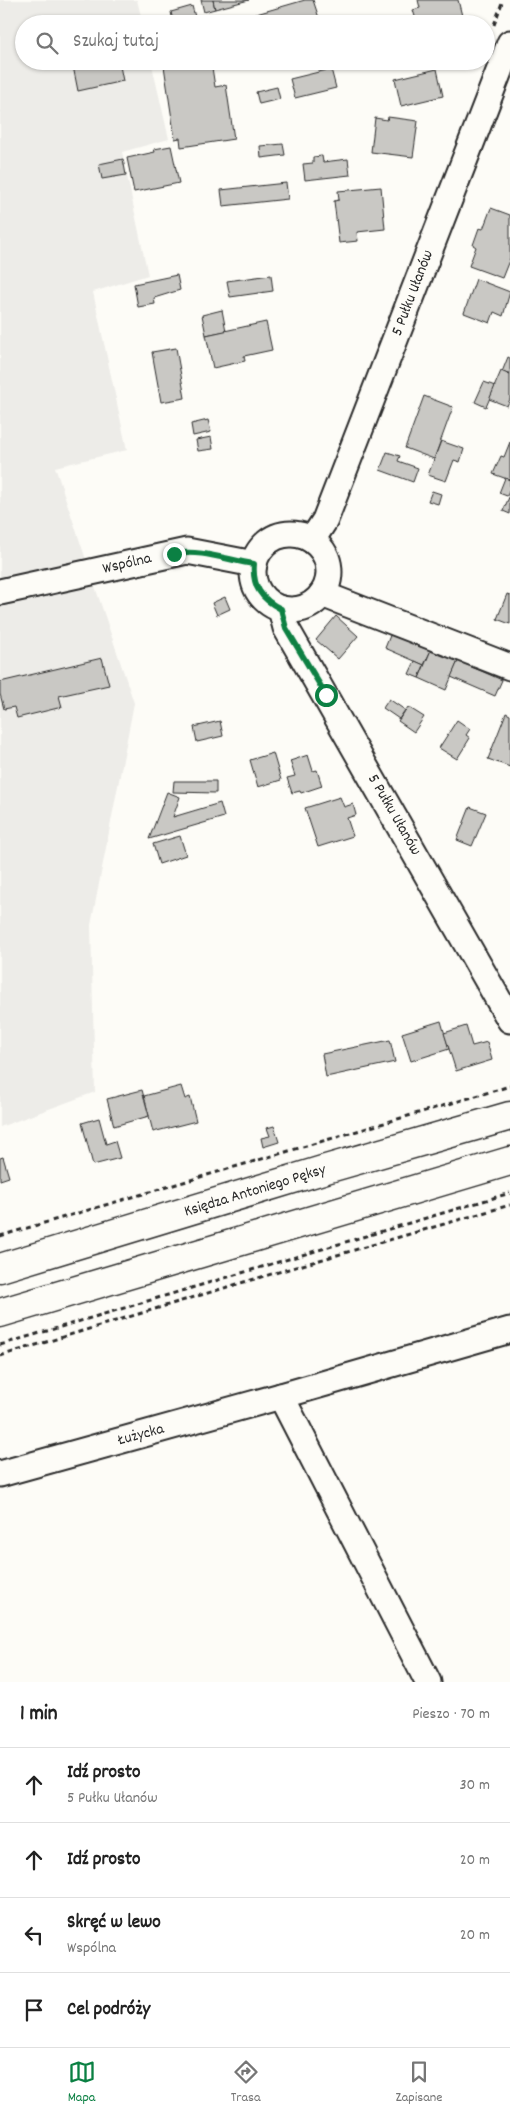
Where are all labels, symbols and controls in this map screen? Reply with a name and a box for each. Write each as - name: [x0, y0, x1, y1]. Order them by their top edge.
- search box: [15, 15, 495, 70]
- icon: search: [33, 29, 61, 57]
- text: Szukaj tutaj: [73, 29, 159, 56]
- street label: 5 Pułku Ułanów: [386, 247, 440, 339]
- route end: [163, 543, 186, 566]
- street label: Wspólna: [100, 547, 154, 581]
- route start: [315, 684, 338, 707]
- street label: 5 Pułku Ułanów: [361, 770, 427, 860]
- street label: Księdza Antoniego Pęksy: [181, 1158, 329, 1224]
- street label: Łużycka: [114, 1418, 167, 1452]
- text: 1 min: [20, 1700, 57, 1730]
- text: Pieszo · 70 m: [412, 1703, 490, 1726]
- text: Idź prosto: [67, 1760, 140, 1787]
- icon: ahead: [20, 1771, 48, 1799]
- text: 30 m: [460, 1774, 490, 1797]
- text: 5 Pułku Ułanów: [67, 1787, 157, 1810]
- icon: ahead: [20, 1846, 48, 1874]
- text: Idź prosto: [67, 1847, 140, 1874]
- text: 20 m: [460, 1849, 490, 1872]
- text: Skręć w lewo: [67, 1910, 161, 1937]
- icon: left: [20, 1921, 48, 1949]
- text: 20 m: [460, 1924, 490, 1947]
- text: Wspólna: [67, 1937, 116, 1960]
- icon: arrive: [20, 1996, 48, 2024]
- text: Cel podróży: [67, 1997, 150, 2024]
- tab: Mapa: [68, 2058, 96, 2108]
- tab: Trasa: [231, 2058, 260, 2108]
- tab: Zapisane: [396, 2058, 442, 2108]

